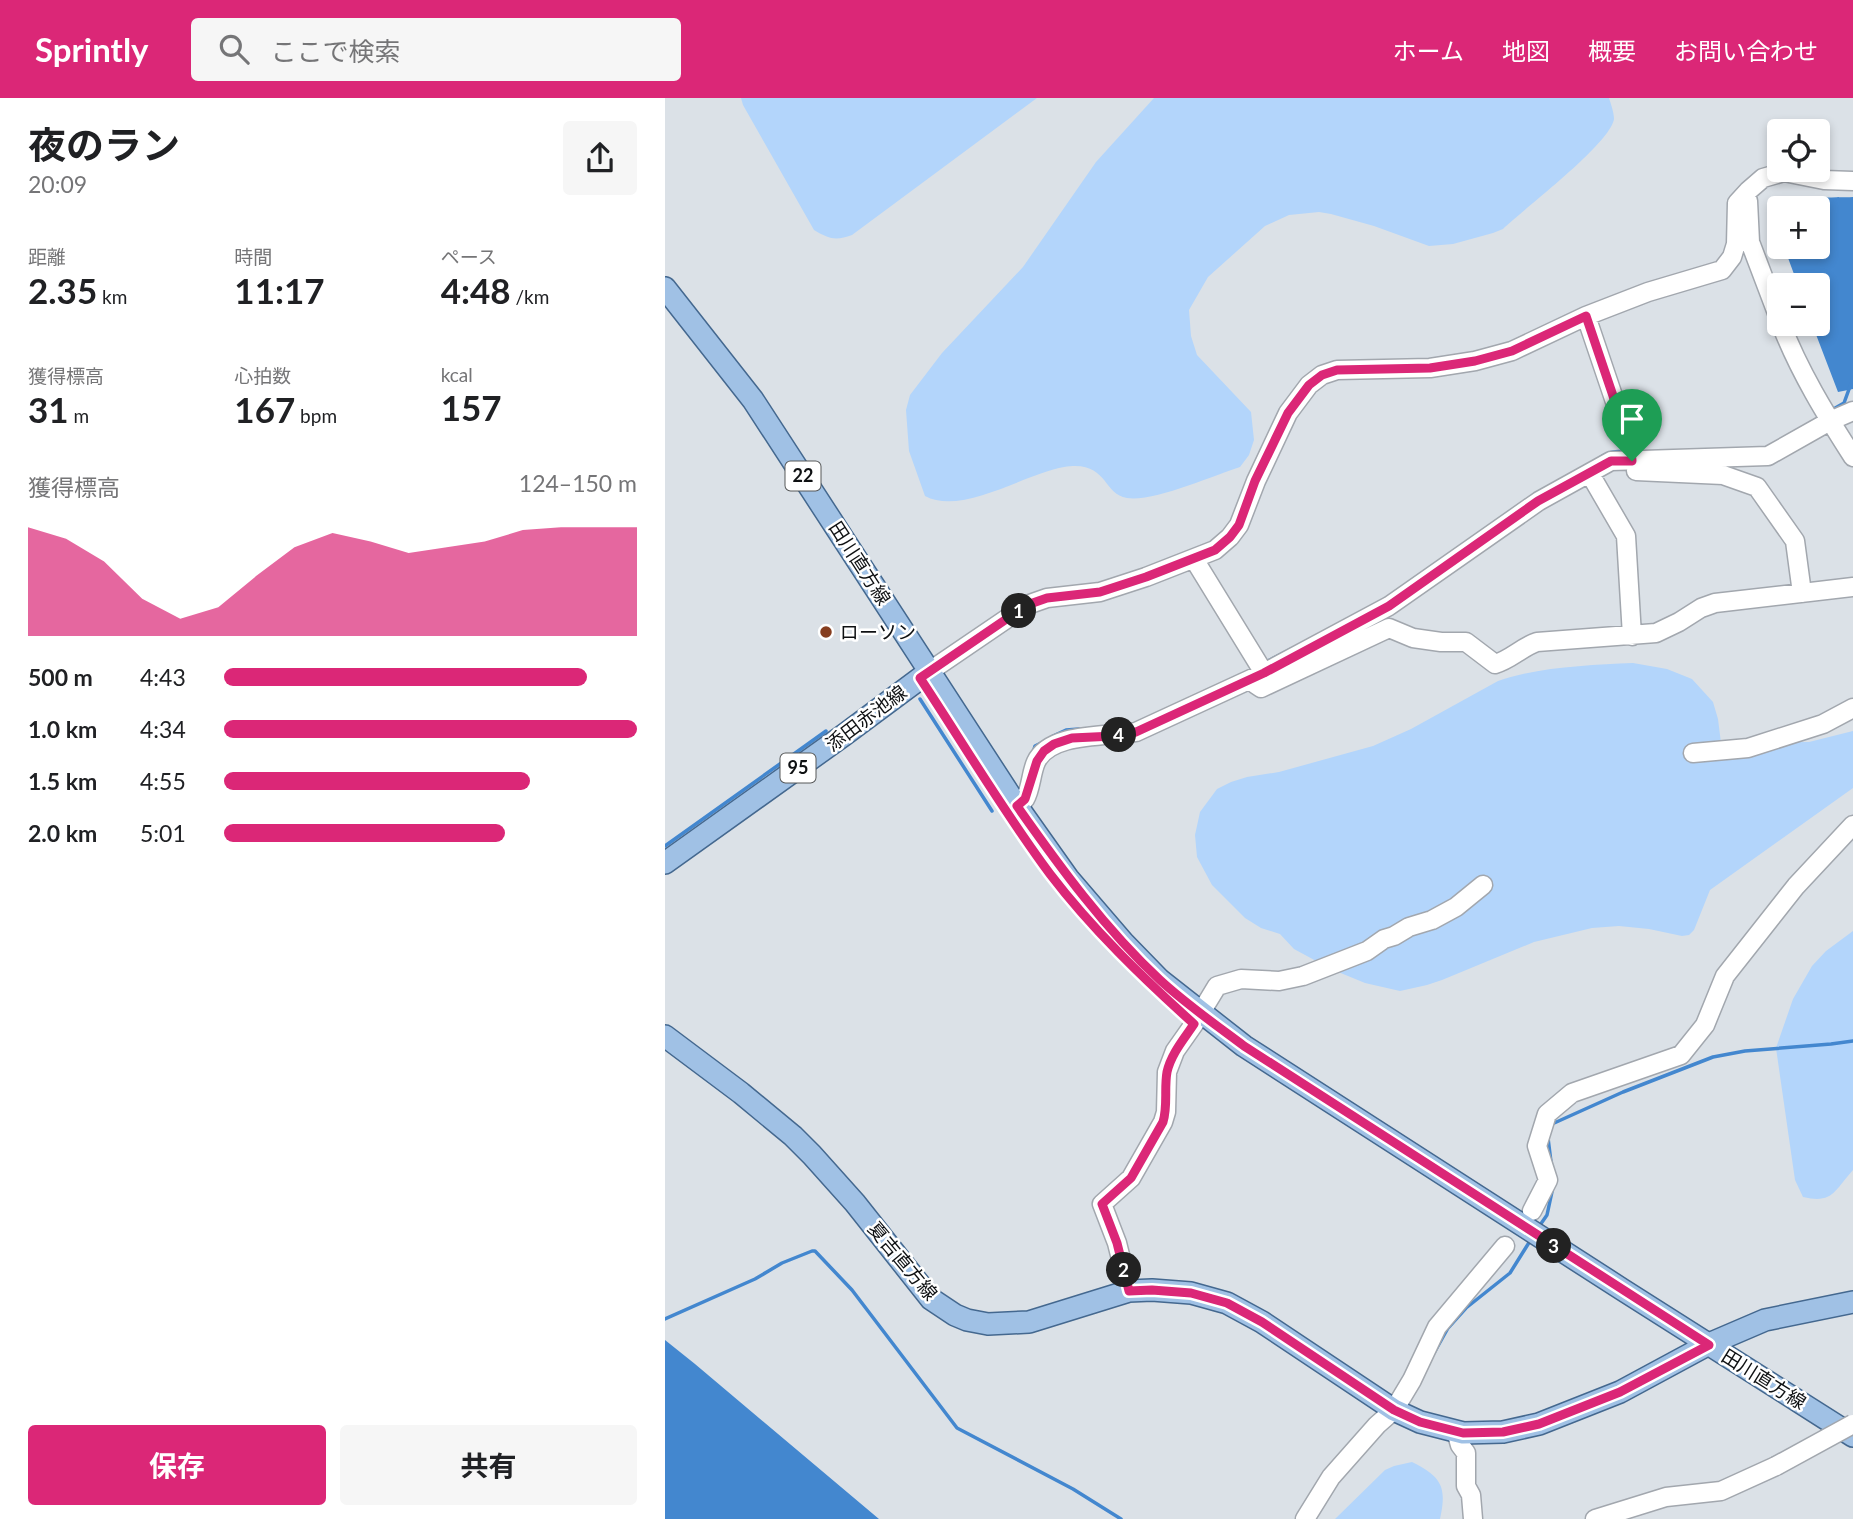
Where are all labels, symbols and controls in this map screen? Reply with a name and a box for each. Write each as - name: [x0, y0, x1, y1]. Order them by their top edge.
- search box: [191, 18, 681, 81]
- text: Sprintly: [35, 29, 149, 69]
- icon: search: [215, 30, 253, 68]
- text: ここで検索: [271, 35, 401, 67]
- text: ホーム: [1393, 36, 1464, 65]
- text: 地図: [1502, 36, 1550, 65]
- text: 概要: [1588, 36, 1636, 65]
- text: お問い合わせ: [1674, 36, 1818, 65]
- map controls: [1767, 119, 1830, 336]
- button: locate: [1767, 119, 1830, 182]
- text: 夜のラン: [28, 121, 180, 167]
- button: share: [563, 121, 637, 195]
- text: 20:09: [28, 170, 87, 198]
- button: +: [1767, 196, 1830, 259]
- text: 距離: [28, 245, 66, 268]
- text: 時間: [234, 245, 272, 268]
- text: ペース: [441, 245, 497, 268]
- text: 2.35: [28, 269, 97, 311]
- text: 11:17: [234, 269, 325, 311]
- text: 4:48: [441, 269, 511, 311]
- button: −: [1767, 273, 1830, 336]
- text: km: [97, 285, 127, 308]
- text: /km: [511, 285, 549, 308]
- text: kcal: [441, 363, 473, 386]
- text: 獲得標高: [28, 364, 104, 387]
- text: 心拍数: [234, 364, 291, 387]
- text: 157: [441, 386, 502, 428]
- text: 31: [28, 388, 69, 430]
- text: 167: [234, 388, 295, 430]
- pin: [1602, 389, 1662, 461]
- icon: arrive: [1613, 400, 1651, 438]
- text: m: [69, 404, 89, 427]
- text: bpm: [295, 404, 337, 427]
- road number: 22: [785, 462, 821, 490]
- text: 124–150 m: [519, 469, 637, 497]
- text: 獲得標高: [28, 473, 120, 501]
- street label: 田川直方線: [825, 517, 896, 609]
- pin: 1: [1001, 594, 1037, 628]
- text: 1: [1013, 599, 1024, 622]
- place label: ローソン: [840, 620, 916, 643]
- marker: ローソン: [818, 624, 834, 640]
- text: 500 m: [28, 663, 93, 691]
- text: 4:43: [140, 663, 186, 691]
- street label: 添田赤池線: [821, 680, 911, 755]
- text: 1.0 km: [28, 715, 97, 743]
- text: 4:34: [140, 715, 186, 743]
- pin: 4: [1101, 718, 1137, 752]
- text: 4: [1113, 723, 1124, 746]
- road number: 95: [781, 754, 815, 782]
- text: 1.5 km: [28, 767, 97, 795]
- text: 4:55: [140, 767, 186, 795]
- text: 2.0 km: [28, 819, 97, 847]
- text: 5:01: [140, 819, 186, 847]
- street label: 夏吉直方線: [864, 1217, 943, 1304]
- pin: 3: [1537, 1228, 1571, 1264]
- text: 3: [1548, 1234, 1559, 1257]
- pin: 2: [1107, 1252, 1141, 1288]
- text: 2: [1118, 1258, 1129, 1281]
- street label: 田川直方線: [1718, 1344, 1811, 1414]
- button: 保存: [28, 1425, 326, 1505]
- button: 共有: [340, 1425, 637, 1505]

